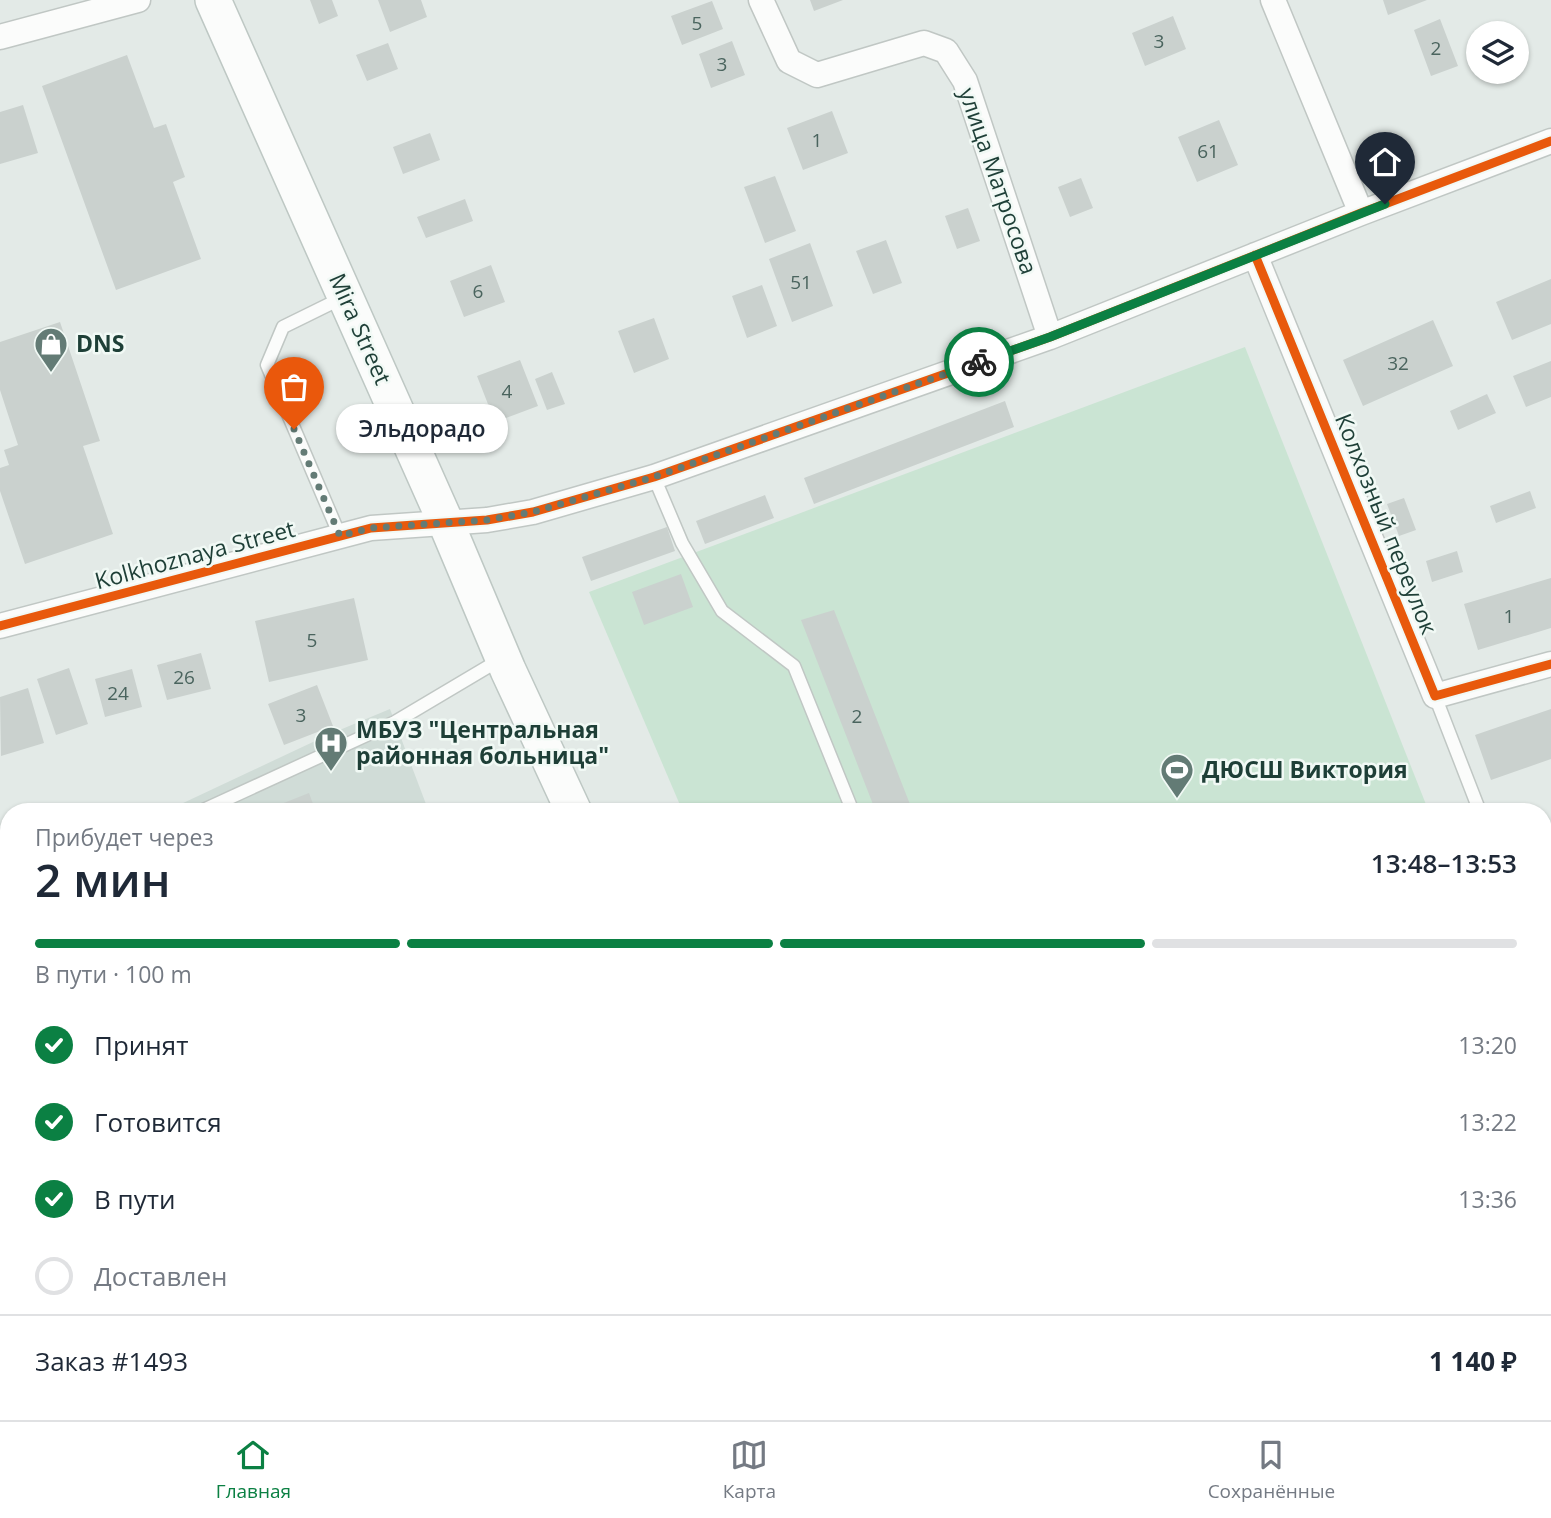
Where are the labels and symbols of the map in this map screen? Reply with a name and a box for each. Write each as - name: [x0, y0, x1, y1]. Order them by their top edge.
- house number: 5: [692, 10, 702, 36]
- house number: 3: [1154, 28, 1164, 54]
- house number: 2: [1431, 35, 1441, 61]
- house number: 3: [717, 51, 727, 77]
- street label: улица Матросова: [952, 83, 1046, 278]
- house number: 1: [812, 127, 822, 153]
- pin: [1355, 132, 1415, 204]
- house number: 61: [1197, 138, 1219, 164]
- street label: Mira Street: [322, 268, 400, 389]
- house number: 51: [790, 269, 812, 295]
- house number: 6: [473, 278, 483, 304]
- shop icon: DNS: [32, 325, 70, 374]
- place label: DNS: [76, 327, 124, 359]
- courier: [944, 327, 1014, 397]
- house number: 32: [1387, 350, 1409, 376]
- pin: [264, 357, 324, 429]
- house number: 4: [502, 378, 513, 404]
- callout: Эльдорадо: [336, 404, 508, 453]
- street label: Колхозный переулок: [1328, 408, 1446, 639]
- street label: Kolkhoznaya Street: [91, 512, 298, 596]
- house number: 1: [1504, 603, 1514, 629]
- house number: 5: [307, 627, 317, 653]
- house number: 26: [173, 664, 195, 690]
- house number: 24: [107, 680, 129, 706]
- house number: 3: [296, 702, 306, 728]
- house number: 2: [852, 703, 862, 729]
- place label: МБУЗ "Центральная районная больница": [356, 713, 609, 771]
- hospital icon: МБУЗ "Центральная районная больница": [312, 724, 350, 773]
- sports icon: ДЮСШ Виктория: [1158, 751, 1196, 800]
- place label: ДЮСШ Виктория: [1202, 753, 1408, 785]

